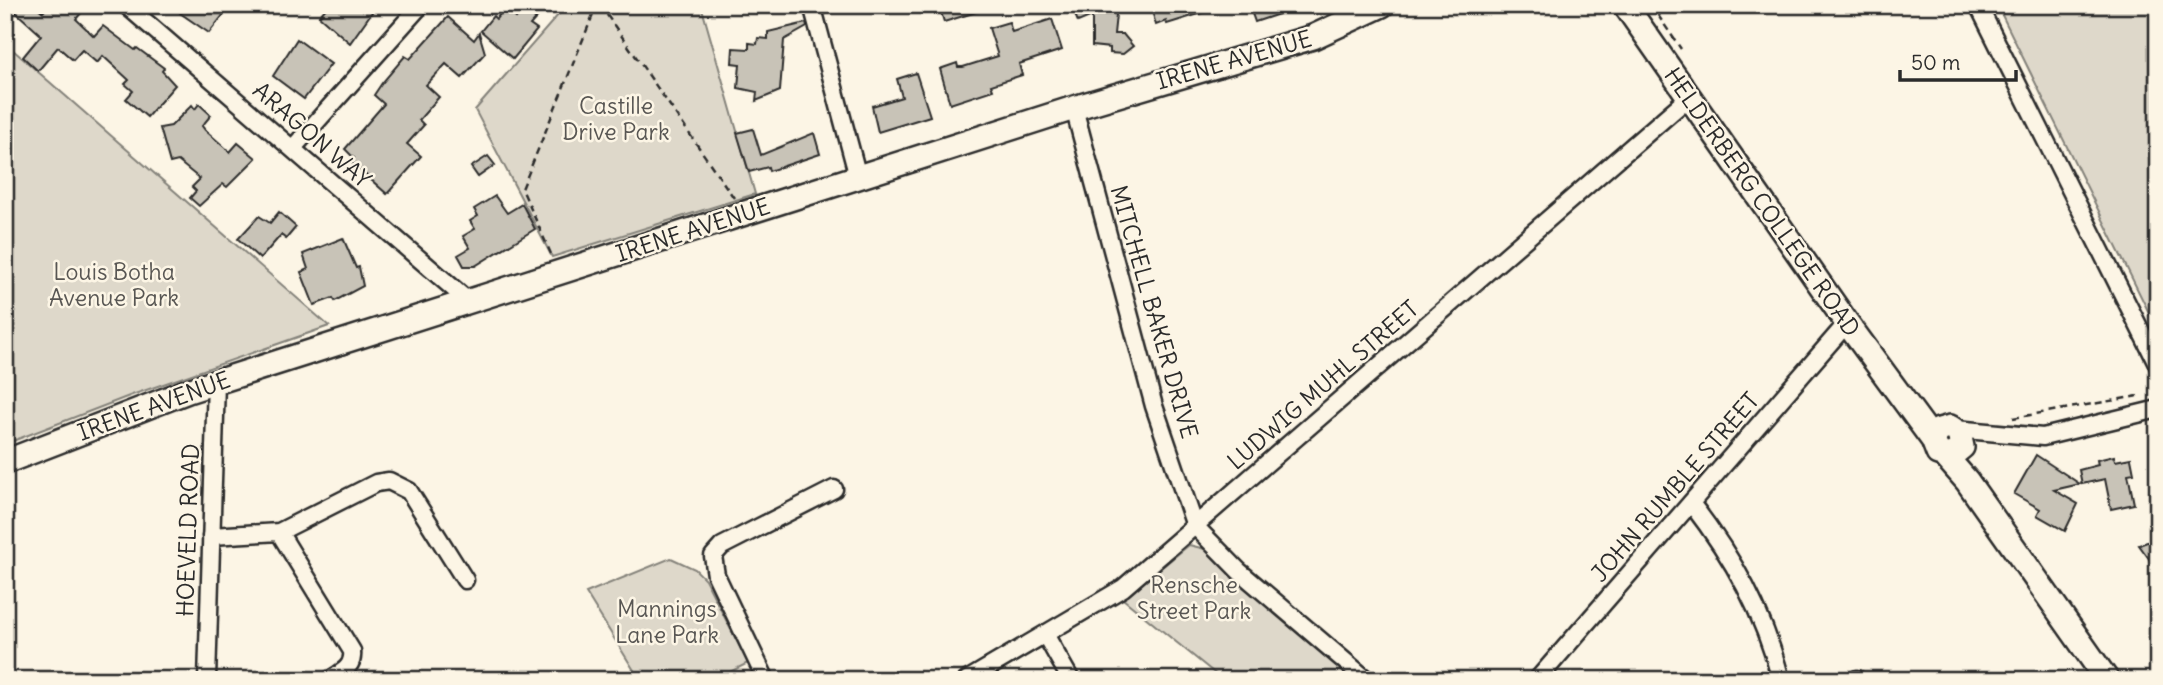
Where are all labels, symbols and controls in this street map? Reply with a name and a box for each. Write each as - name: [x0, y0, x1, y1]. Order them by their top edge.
- street label: IRENE AVENUE: [1153, 24, 1315, 96]
- scale bar: [1900, 38, 2016, 82]
- text: 50 m: [1911, 49, 1960, 76]
- street label: HELDERBERG COLLEGE ROAD: [1658, 62, 1867, 342]
- street label: ARAGON WAY: [247, 76, 377, 194]
- park label: Castille Drive Park: [562, 91, 670, 146]
- street label: MITCHELL BAKER DRIVE: [1104, 182, 1205, 442]
- street label: IRENE AVENUE: [612, 191, 773, 268]
- park label: Louis Botha Avenue Park: [49, 257, 179, 312]
- street label: LUDWIG MUHL STREET: [1221, 294, 1424, 475]
- street label: IRENE AVENUE: [74, 365, 234, 447]
- street label: JOHN RUMBLE STREET: [1584, 386, 1765, 587]
- street label: HOEVELD ROAD: [170, 443, 205, 617]
- park label: Rensche Street Park: [1137, 570, 1251, 625]
- park label: Mannings Lane Park: [615, 594, 719, 649]

